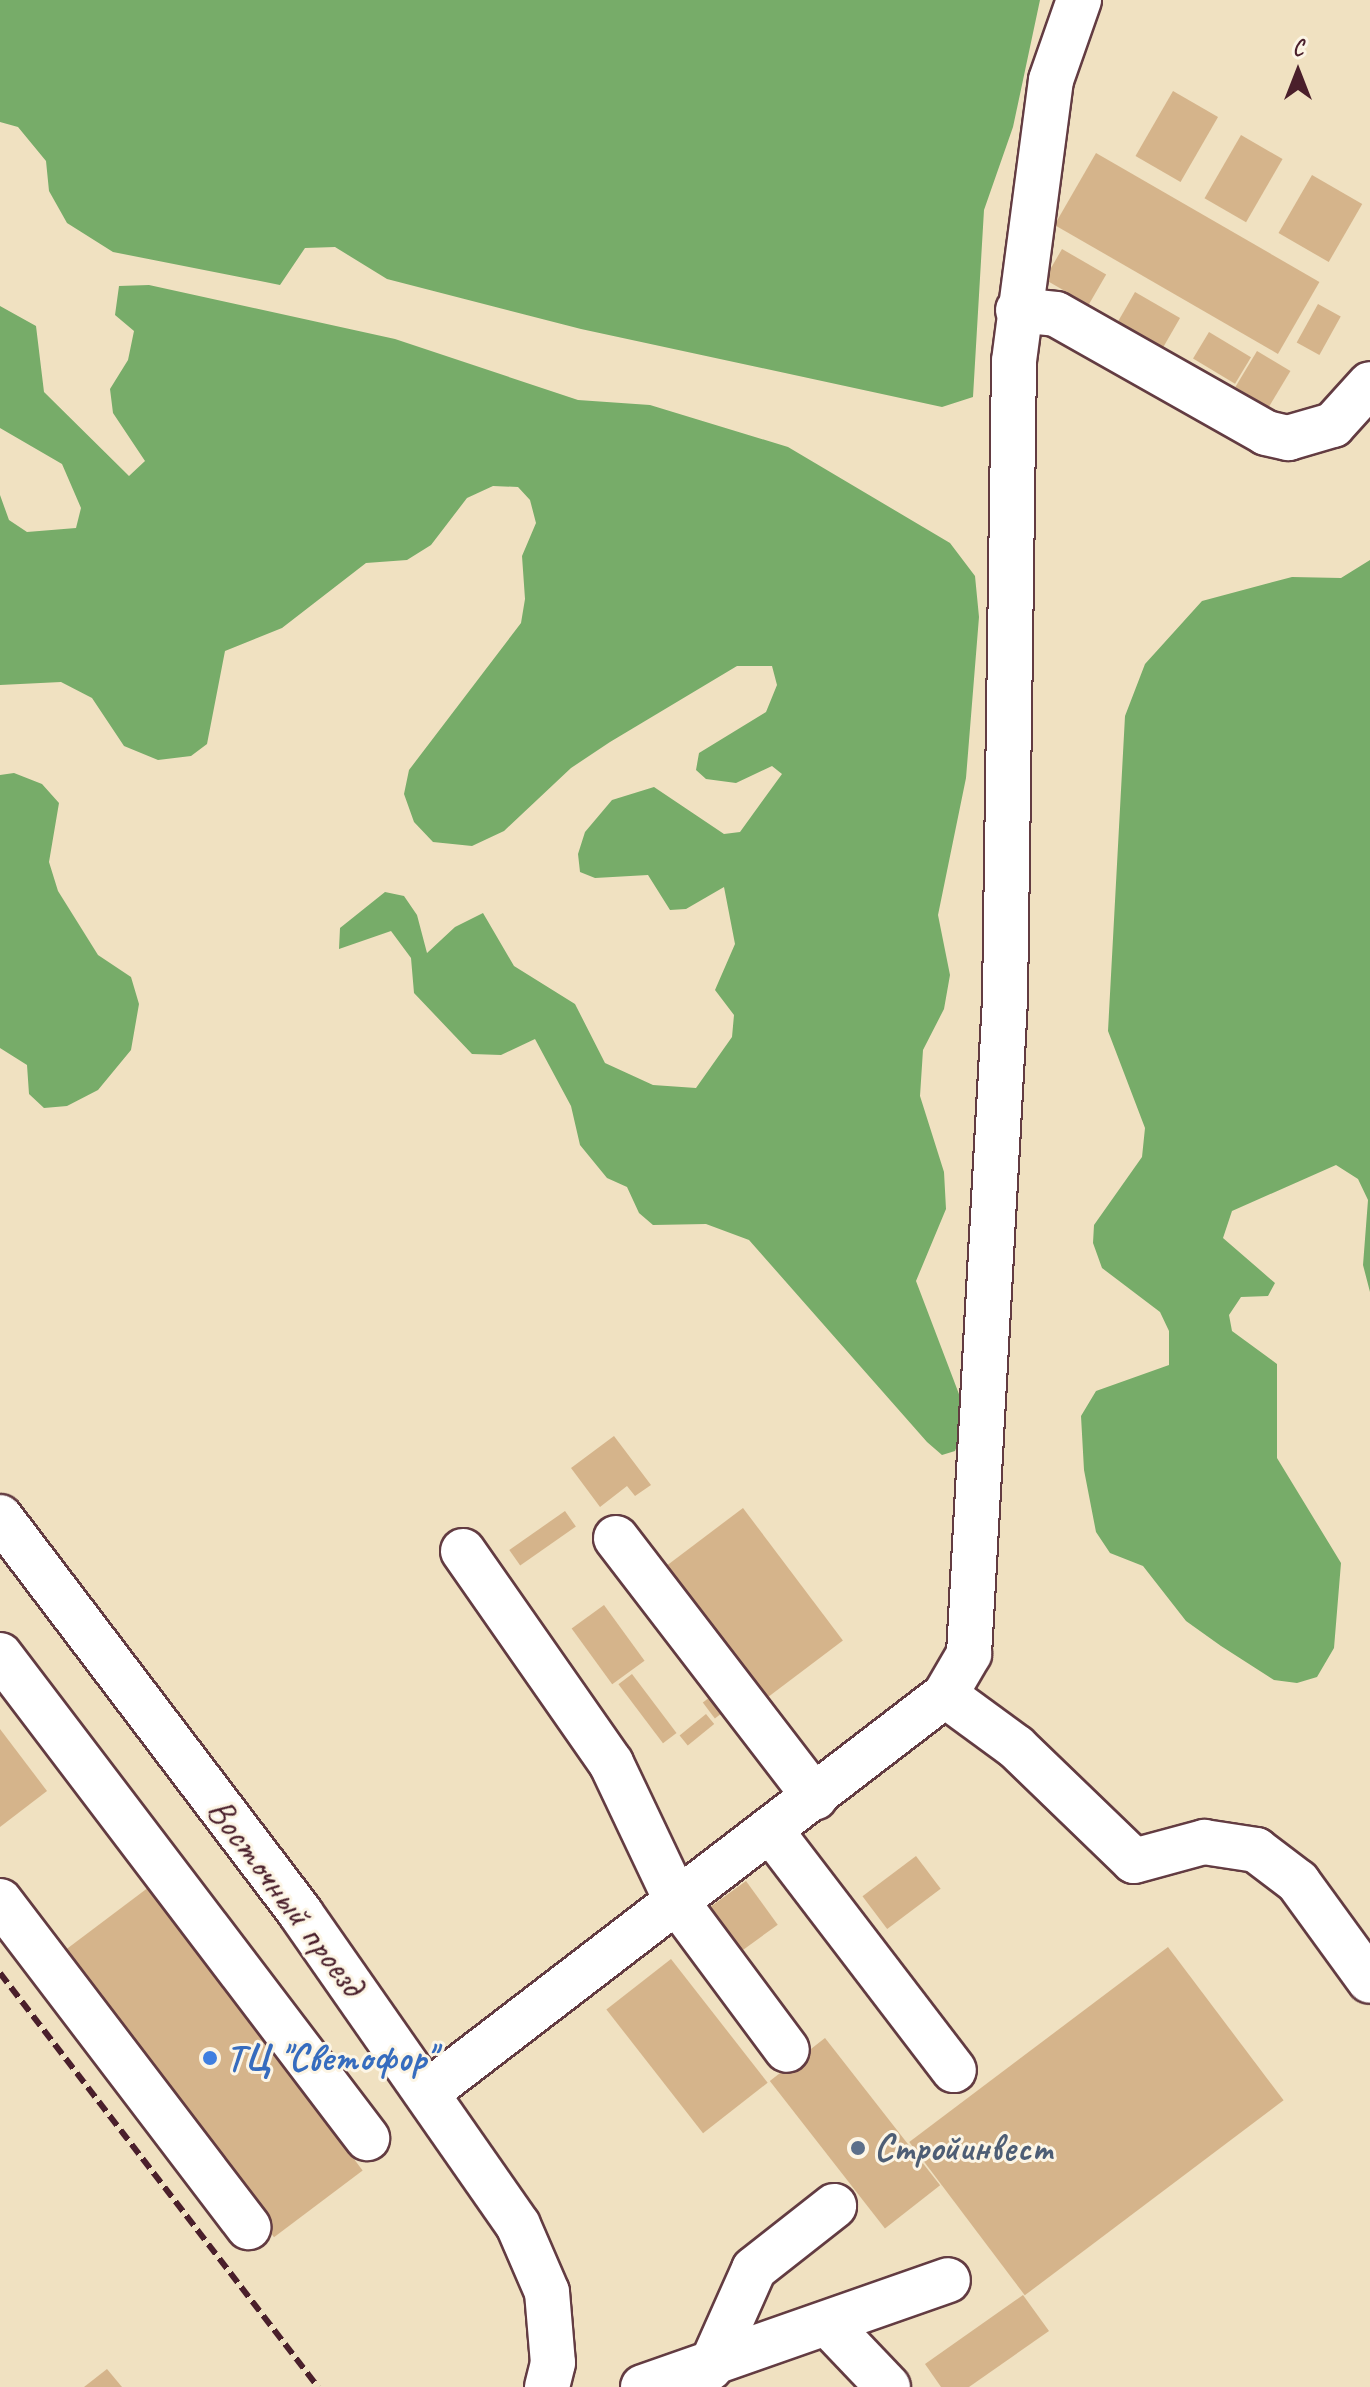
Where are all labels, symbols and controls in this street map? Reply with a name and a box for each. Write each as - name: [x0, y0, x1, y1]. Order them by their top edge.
- north arrow: [1258, 32, 1338, 112]
- text: С: [1293, 34, 1303, 62]
- street label: Восточный проезд: [197, 1789, 375, 2005]
- place label: ТЦ "Светофор": [226, 2035, 435, 2081]
- marker: ТЦ "Светофор": [201, 2049, 219, 2067]
- place label: Стройинвест: [874, 2125, 1051, 2171]
- marker: Стройинвест: [849, 2139, 867, 2157]

